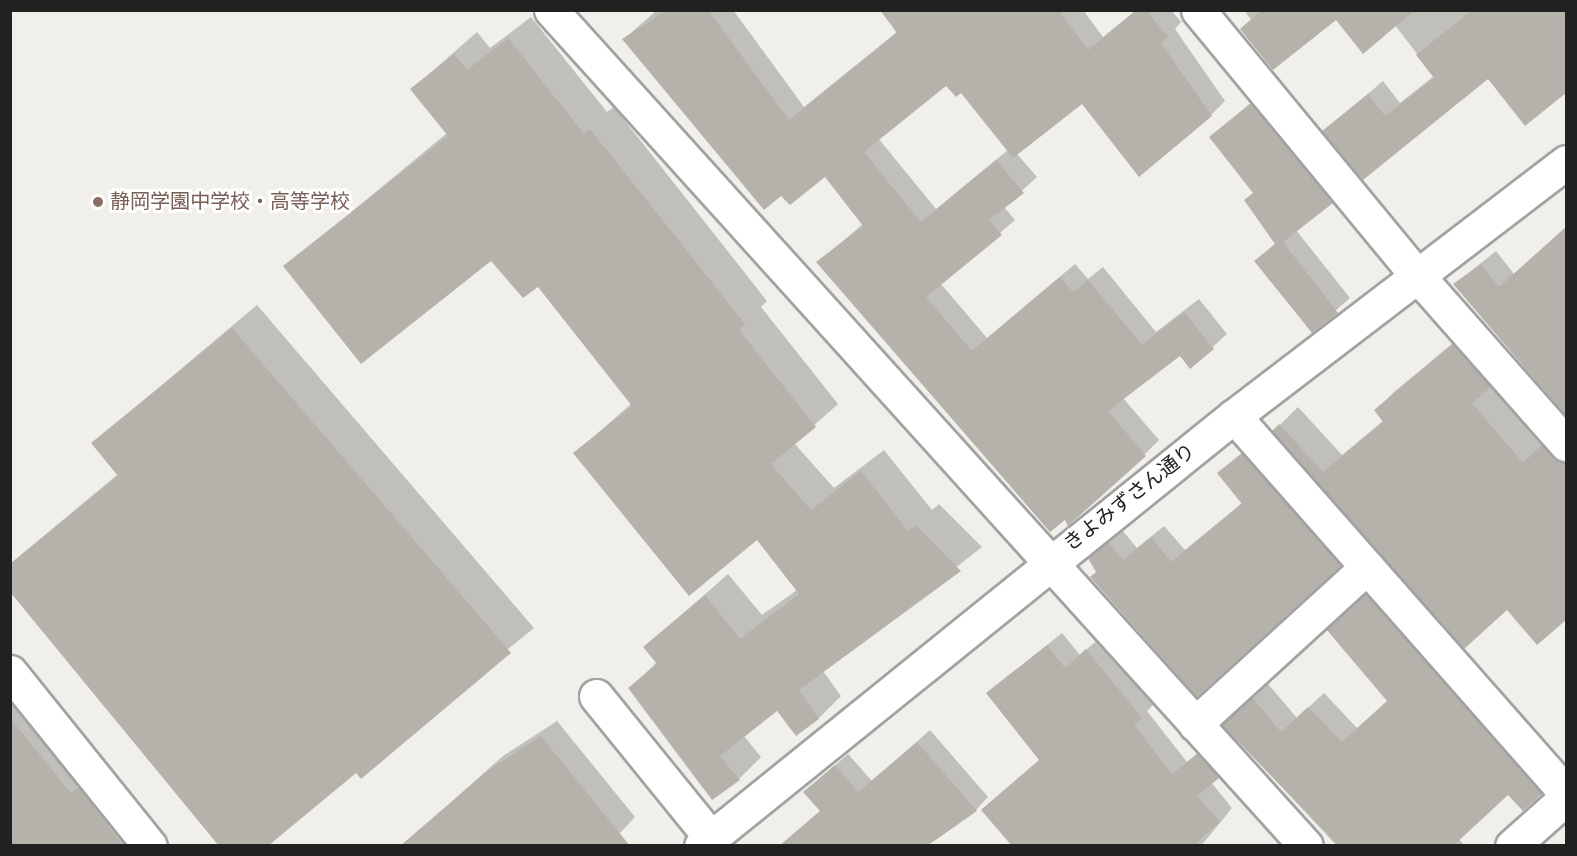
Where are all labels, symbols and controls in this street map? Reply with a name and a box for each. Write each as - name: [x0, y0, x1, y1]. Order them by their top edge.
- place label: 静岡学園中学校・高等学校: [110, 190, 350, 214]
- marker: 静岡学園中学校・高等学校: [91, 195, 105, 209]
- street label: きよみずさん通り: [1060, 439, 1200, 557]

